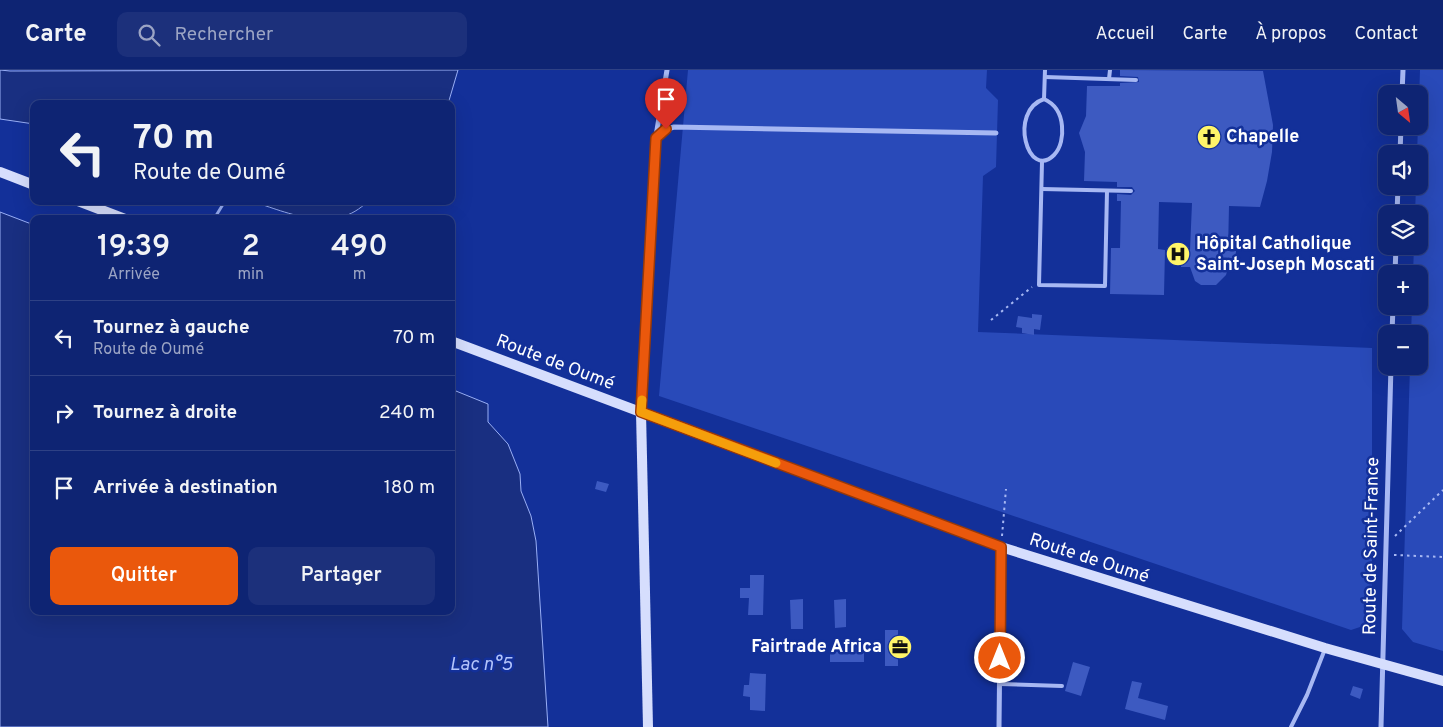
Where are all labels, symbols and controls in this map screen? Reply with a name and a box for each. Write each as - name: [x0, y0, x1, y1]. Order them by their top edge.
- search box: [117, 12, 467, 57]
- text: Carte: [25, 20, 87, 50]
- icon: search: [135, 21, 163, 49]
- text: Rechercher: [175, 23, 273, 47]
- text: Accueil: [1095, 23, 1154, 46]
- text: Carte: [1182, 23, 1227, 46]
- text: À propos: [1255, 23, 1326, 46]
- text: Contact: [1354, 23, 1418, 46]
- pin: [645, 78, 687, 129]
- icon: arrive: [652, 85, 680, 113]
- north arrow: [1378, 85, 1428, 135]
- map controls: [1378, 85, 1428, 375]
- text: 70 m: [133, 117, 214, 161]
- icon: left: [50, 120, 115, 185]
- church icon: Chapelle: [1196, 124, 1222, 150]
- place label: Chapelle: [1226, 126, 1299, 149]
- button: sound: [1378, 145, 1428, 195]
- text: Route de Oumé: [133, 160, 286, 187]
- button: layers: [1378, 205, 1428, 255]
- text: 19:39: [97, 229, 170, 266]
- text: 2: [242, 229, 260, 266]
- text: 490: [331, 229, 388, 266]
- place label: Hôpital Catholique Saint-Joseph Moscati: [1196, 233, 1375, 277]
- hospital icon: Hôpital Catholique Saint-Joseph Moscati: [1165, 241, 1191, 267]
- text: Arrivée: [107, 265, 160, 285]
- text: min: [237, 265, 264, 285]
- text: m: [353, 265, 366, 285]
- button: +: [1378, 265, 1428, 315]
- text: Tournez à gauche: [93, 316, 250, 340]
- icon: left: [50, 324, 78, 352]
- button: −: [1378, 325, 1428, 375]
- text: 70 m: [393, 326, 435, 350]
- street label: Route de Oumé: [493, 330, 617, 396]
- text: Route de Oumé: [93, 340, 204, 360]
- icon: right: [50, 399, 78, 427]
- text: Tournez à droite: [93, 401, 237, 425]
- text: 240 m: [379, 401, 435, 425]
- street label: Route de Saint-France: [1359, 457, 1385, 635]
- icon: arrive: [50, 474, 78, 502]
- text: Arrivée à destination: [93, 476, 278, 500]
- text: 180 m: [384, 476, 435, 500]
- street label: Route de Oumé: [1026, 529, 1152, 589]
- button: Quitter: [50, 547, 238, 605]
- button: Partager: [248, 547, 435, 605]
- position arrow: [973, 631, 1025, 683]
- office icon: Fairtrade Africa: [887, 634, 913, 660]
- place label: Fairtrade Africa: [751, 636, 882, 659]
- water label: Lac n°5: [450, 653, 513, 677]

